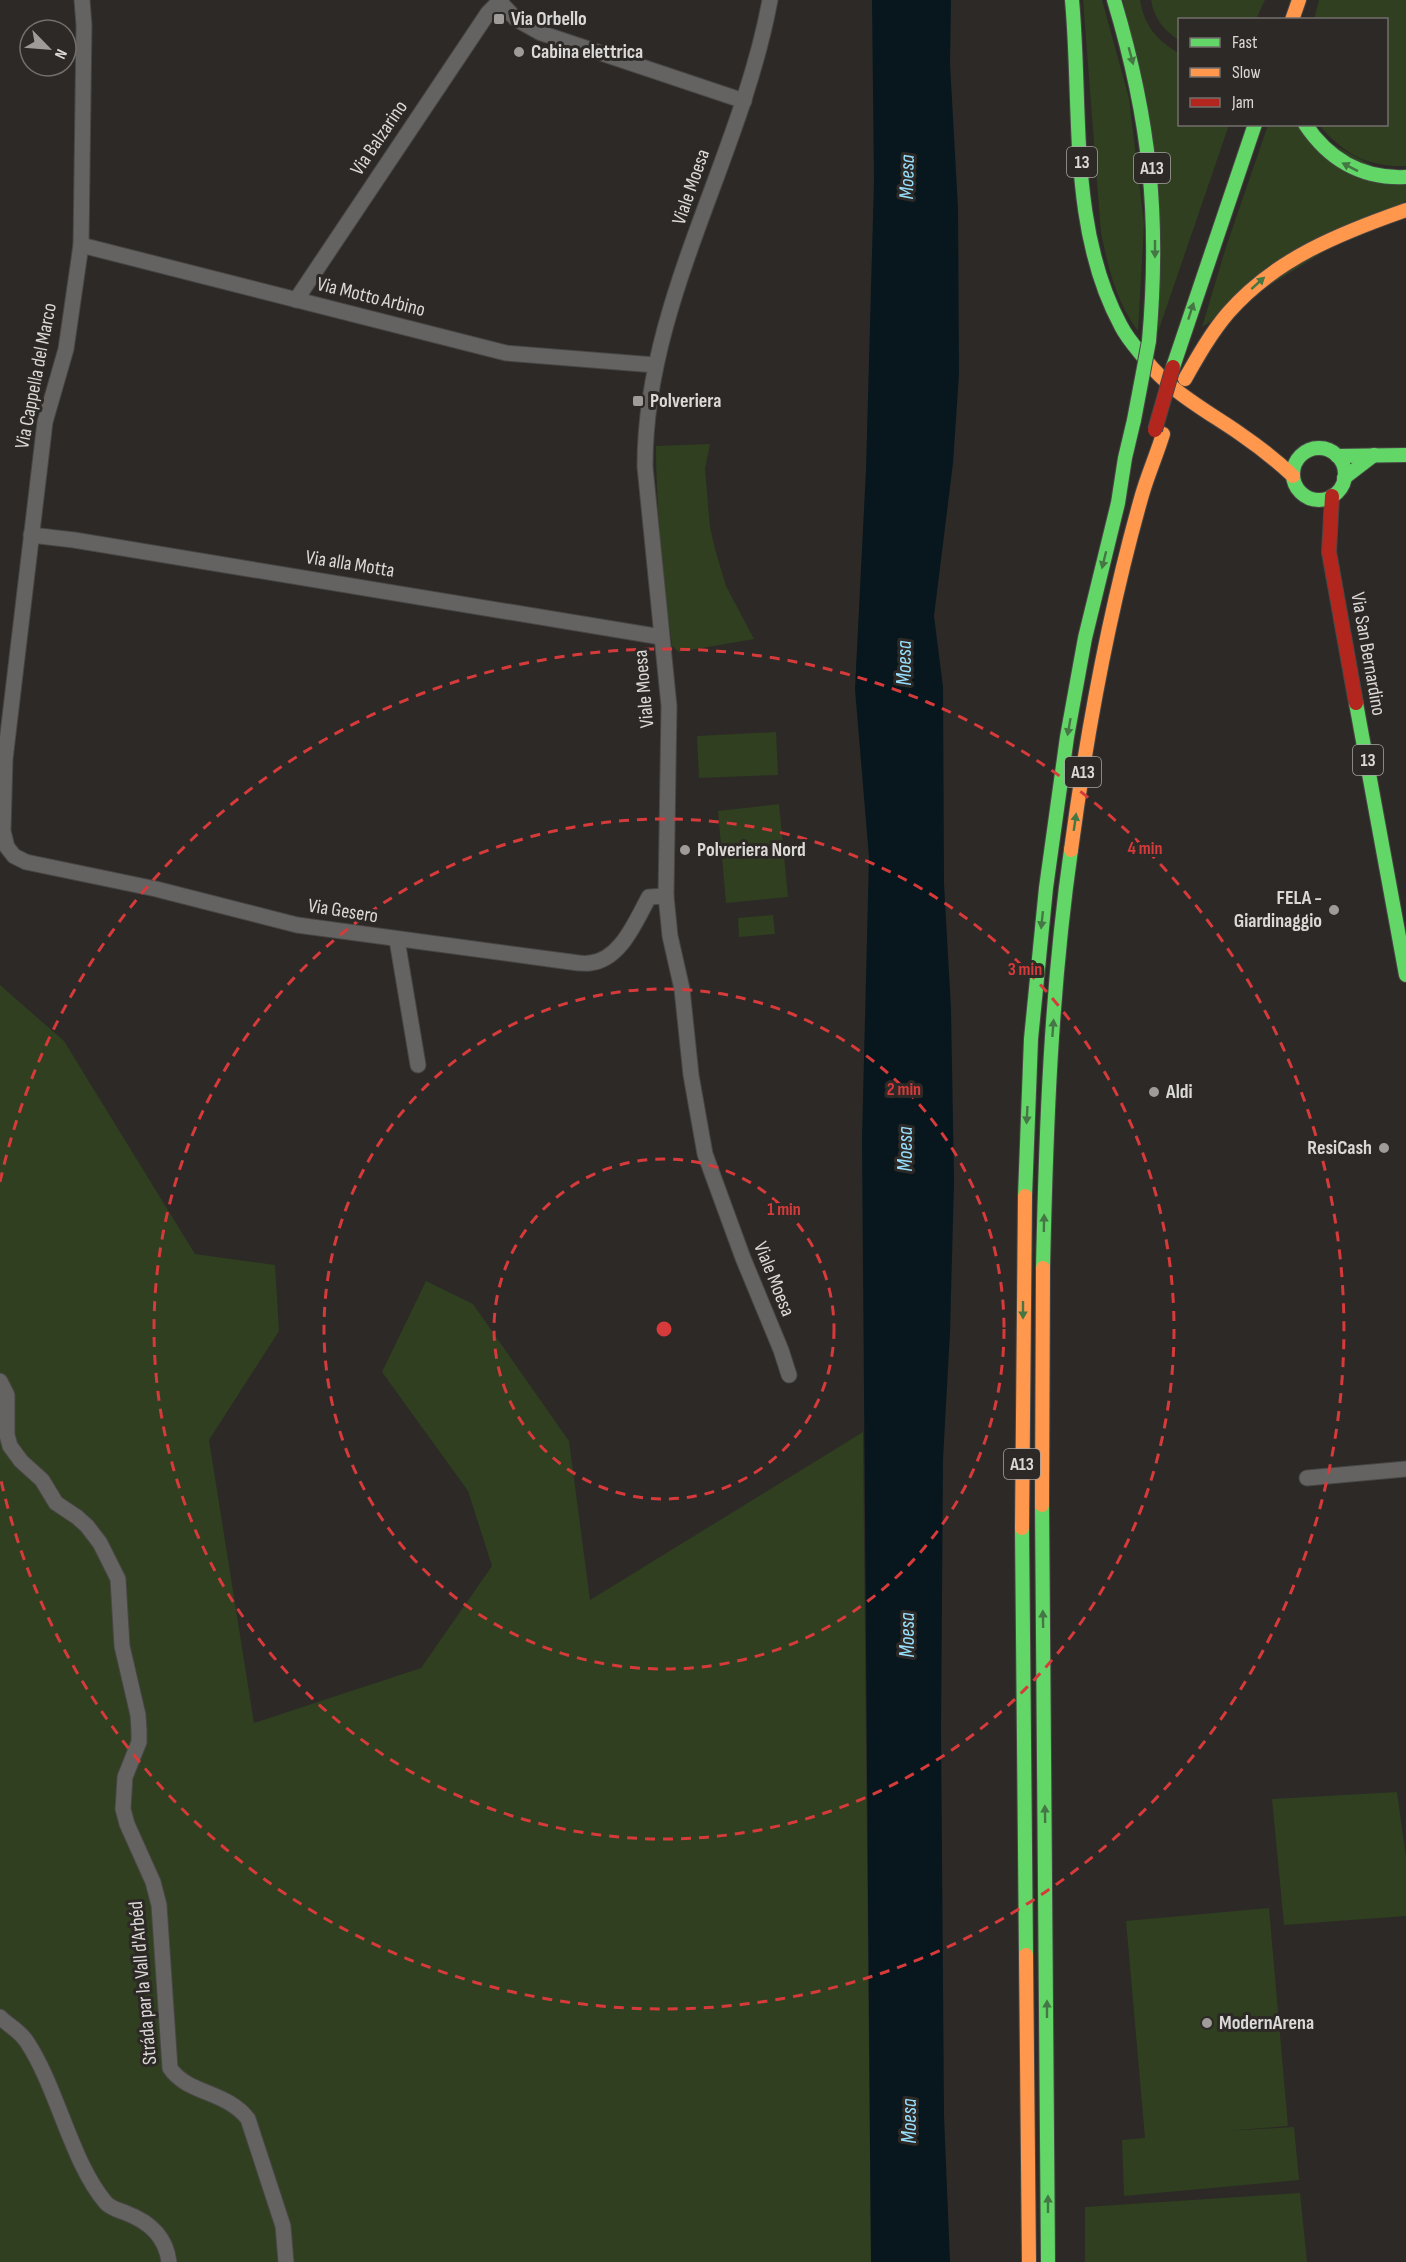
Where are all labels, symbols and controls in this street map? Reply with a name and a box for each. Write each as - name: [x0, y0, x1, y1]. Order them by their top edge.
- place label: Via Orbello: [511, 7, 587, 31]
- marker: Via Orbello: [492, 12, 506, 26]
- north arrow: [18, 18, 78, 78]
- legend: [1178, 18, 1388, 126]
- text: Fast: [1232, 32, 1258, 53]
- place label: Cabina elettrica: [531, 40, 643, 64]
- marker: Cabina elettrica: [512, 45, 526, 59]
- text: N: [50, 46, 71, 62]
- one-way arrow: [1127, 47, 1136, 65]
- text: Slow: [1232, 62, 1261, 83]
- text: Jam: [1231, 92, 1254, 113]
- street label: Via Balzarino: [345, 96, 413, 180]
- street label: Viale Moesa: [667, 146, 715, 228]
- road number: 13: [1067, 147, 1097, 177]
- road number: A13: [1134, 153, 1170, 183]
- water label: Moesa: [894, 154, 920, 200]
- one-way arrow: [1341, 162, 1358, 171]
- one-way arrow: [1150, 239, 1160, 258]
- street label: Via Motto Arbino: [314, 272, 428, 322]
- one-way arrow: [1250, 277, 1265, 290]
- street label: Via Cappella del Marco: [10, 301, 62, 451]
- one-way arrow: [1187, 302, 1196, 320]
- place label: Polveriera: [650, 389, 721, 413]
- marker: Polveriera: [631, 394, 645, 408]
- street label: Via alla Motta: [304, 545, 396, 583]
- one-way arrow: [1098, 551, 1108, 569]
- street label: Via San Bernardino: [1345, 590, 1391, 718]
- water label: Moesa: [892, 640, 917, 685]
- street label: Viale Moesa: [629, 649, 659, 729]
- one-way arrow: [1064, 718, 1073, 737]
- road number: 13: [1353, 745, 1383, 775]
- road number: A13: [1065, 757, 1101, 787]
- one-way arrow: [1070, 812, 1079, 831]
- place label: Polveriera Nord: [697, 838, 806, 862]
- text: 4 min: [1128, 838, 1162, 859]
- marker: Polveriera Nord: [678, 843, 692, 857]
- place label: FELA - Giardinaggio: [1234, 886, 1322, 933]
- street label: Via Gesero: [306, 894, 380, 928]
- marker: FELA - Giardinaggio: [1327, 903, 1341, 917]
- one-way arrow: [1037, 911, 1047, 930]
- text: 3 min: [1008, 959, 1042, 980]
- one-way arrow: [1048, 1018, 1057, 1037]
- text: 2 min: [887, 1079, 921, 1100]
- place label: Aldi: [1165, 1080, 1193, 1104]
- marker: Aldi: [1147, 1085, 1161, 1099]
- one-way arrow: [1023, 1105, 1032, 1124]
- water label: Moesa: [893, 1126, 918, 1171]
- place label: ResiCash: [1307, 1136, 1372, 1160]
- marker: ResiCash: [1377, 1141, 1391, 1155]
- text: 1 min: [767, 1199, 801, 1220]
- one-way arrow: [1039, 1213, 1049, 1232]
- street label: Viale Moesa: [748, 1238, 800, 1320]
- one-way arrow: [1018, 1300, 1028, 1319]
- centre of rings: [654, 1319, 674, 1339]
- road number: A13: [1004, 1449, 1040, 1479]
- one-way arrow: [1038, 1609, 1048, 1628]
- water label: Moesa: [895, 1612, 920, 1657]
- one-way arrow: [1040, 1804, 1050, 1823]
- street label: Stráda par la Vall d'Arbéd: [124, 1900, 162, 2066]
- one-way arrow: [1042, 1999, 1051, 2018]
- place label: ModernArena: [1219, 2011, 1314, 2035]
- marker: ModernArena: [1200, 2016, 1214, 2030]
- water label: Moesa: [897, 2098, 922, 2143]
- one-way arrow: [1043, 2194, 1053, 2213]

